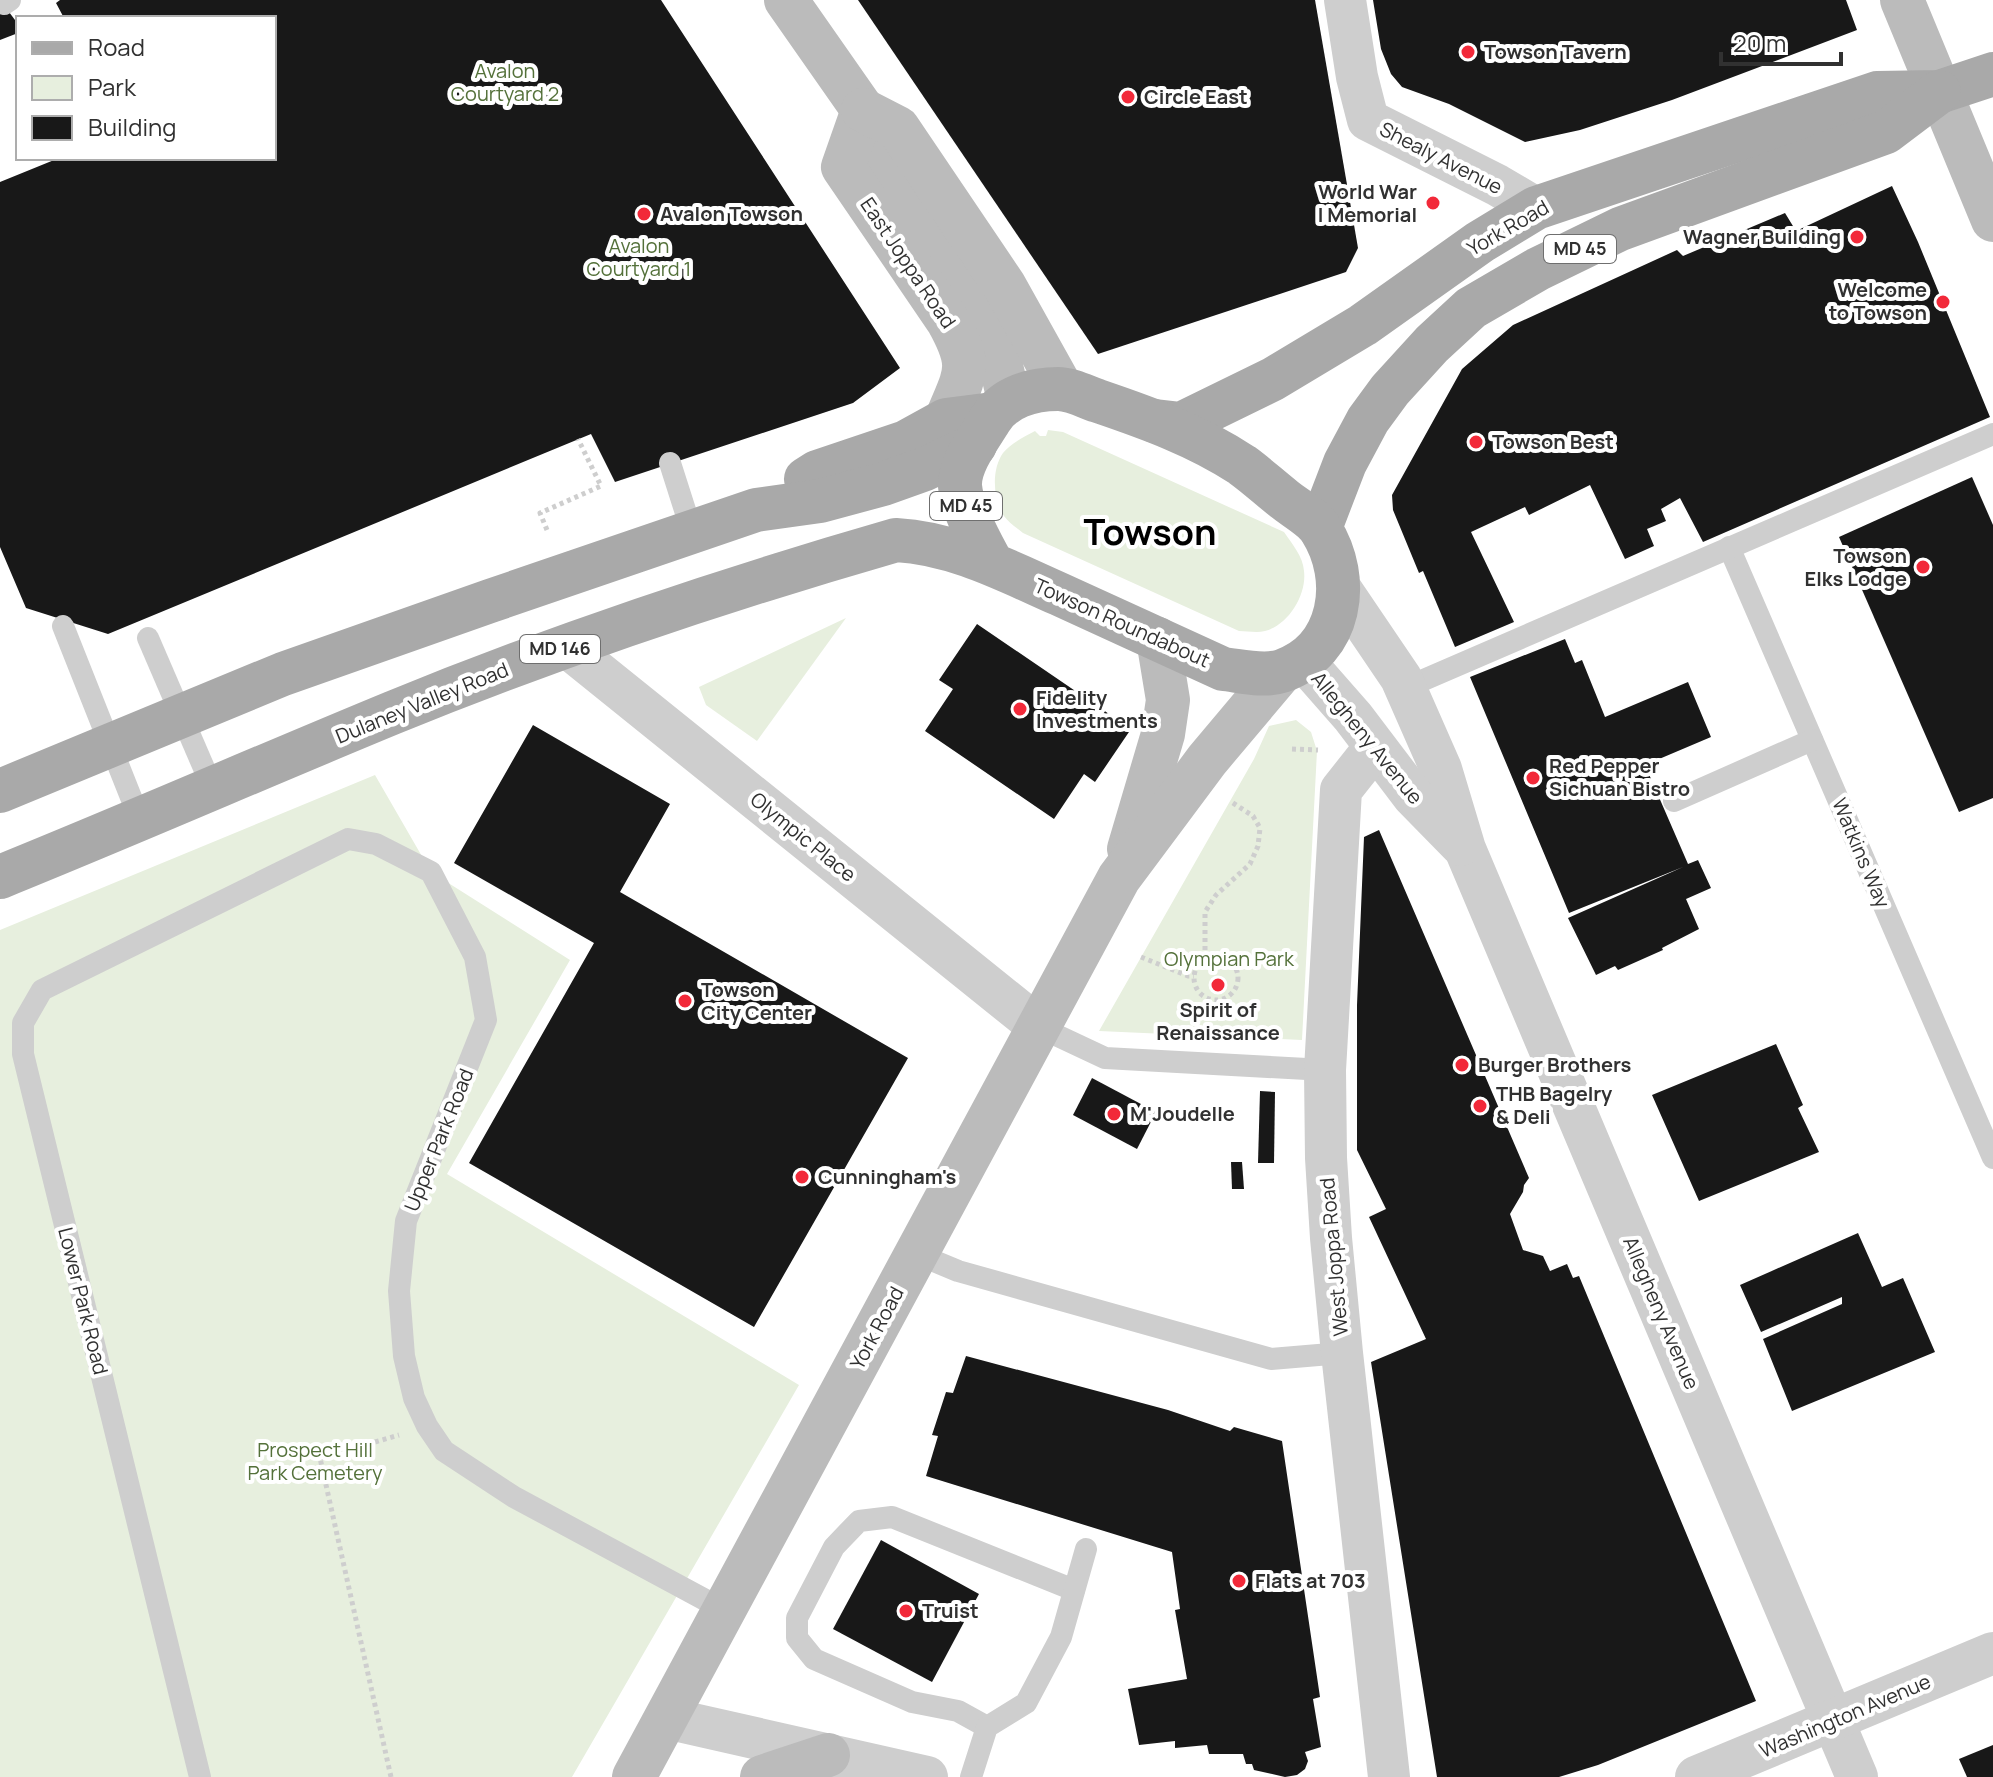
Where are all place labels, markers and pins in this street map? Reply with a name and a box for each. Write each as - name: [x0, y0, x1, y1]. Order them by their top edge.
- place label: Towson Tavern: [1484, 38, 1627, 65]
- marker: Towson Tavern: [1459, 43, 1477, 61]
- place label: Circle East: [1144, 83, 1248, 110]
- marker: Circle East: [1119, 88, 1137, 106]
- place label: World War I Memorial: [1318, 178, 1417, 228]
- marker: World War I Memorial: [1424, 194, 1442, 212]
- place label: Avalon Towson: [660, 200, 803, 227]
- marker: Avalon Towson: [635, 205, 653, 223]
- place label: Wagner Building: [1683, 223, 1841, 250]
- marker: Wagner Building: [1848, 228, 1866, 246]
- place label: Welcome to Towson: [1829, 276, 1927, 326]
- marker: Welcome to Towson: [1934, 293, 1952, 311]
- place label: Towson Best: [1492, 428, 1614, 455]
- marker: Towson Best: [1467, 433, 1485, 451]
- place label: Towson Elks Lodge: [1805, 542, 1907, 592]
- marker: Towson Elks Lodge: [1914, 558, 1932, 576]
- place label: Fidelity Investments: [1036, 684, 1158, 734]
- marker: Fidelity Investments: [1011, 700, 1029, 718]
- place label: Red Pepper Sichuan Bistro: [1549, 752, 1690, 802]
- marker: Red Pepper Sichuan Bistro: [1524, 769, 1542, 787]
- place label: Towson City Center: [701, 976, 812, 1026]
- marker: Spirit of Renaissance: [1209, 976, 1227, 994]
- marker: Towson City Center: [676, 992, 694, 1010]
- place label: Spirit of Renaissance: [1156, 996, 1280, 1046]
- place label: Burger Brothers: [1478, 1051, 1632, 1078]
- marker: Burger Brothers: [1453, 1056, 1471, 1074]
- place label: THB Bagelry & Deli: [1496, 1080, 1613, 1130]
- marker: THB Bagelry & Deli: [1471, 1097, 1489, 1115]
- place label: M'Joudelle: [1130, 1100, 1235, 1127]
- marker: M'Joudelle: [1105, 1105, 1123, 1123]
- place label: Cunningham's: [818, 1163, 957, 1190]
- marker: Cunningham's: [793, 1168, 811, 1186]
- place label: Flats at 703: [1255, 1567, 1366, 1594]
- marker: Flats at 703: [1230, 1572, 1248, 1590]
- place label: Truist: [922, 1597, 979, 1624]
- marker: Truist: [897, 1602, 915, 1620]

